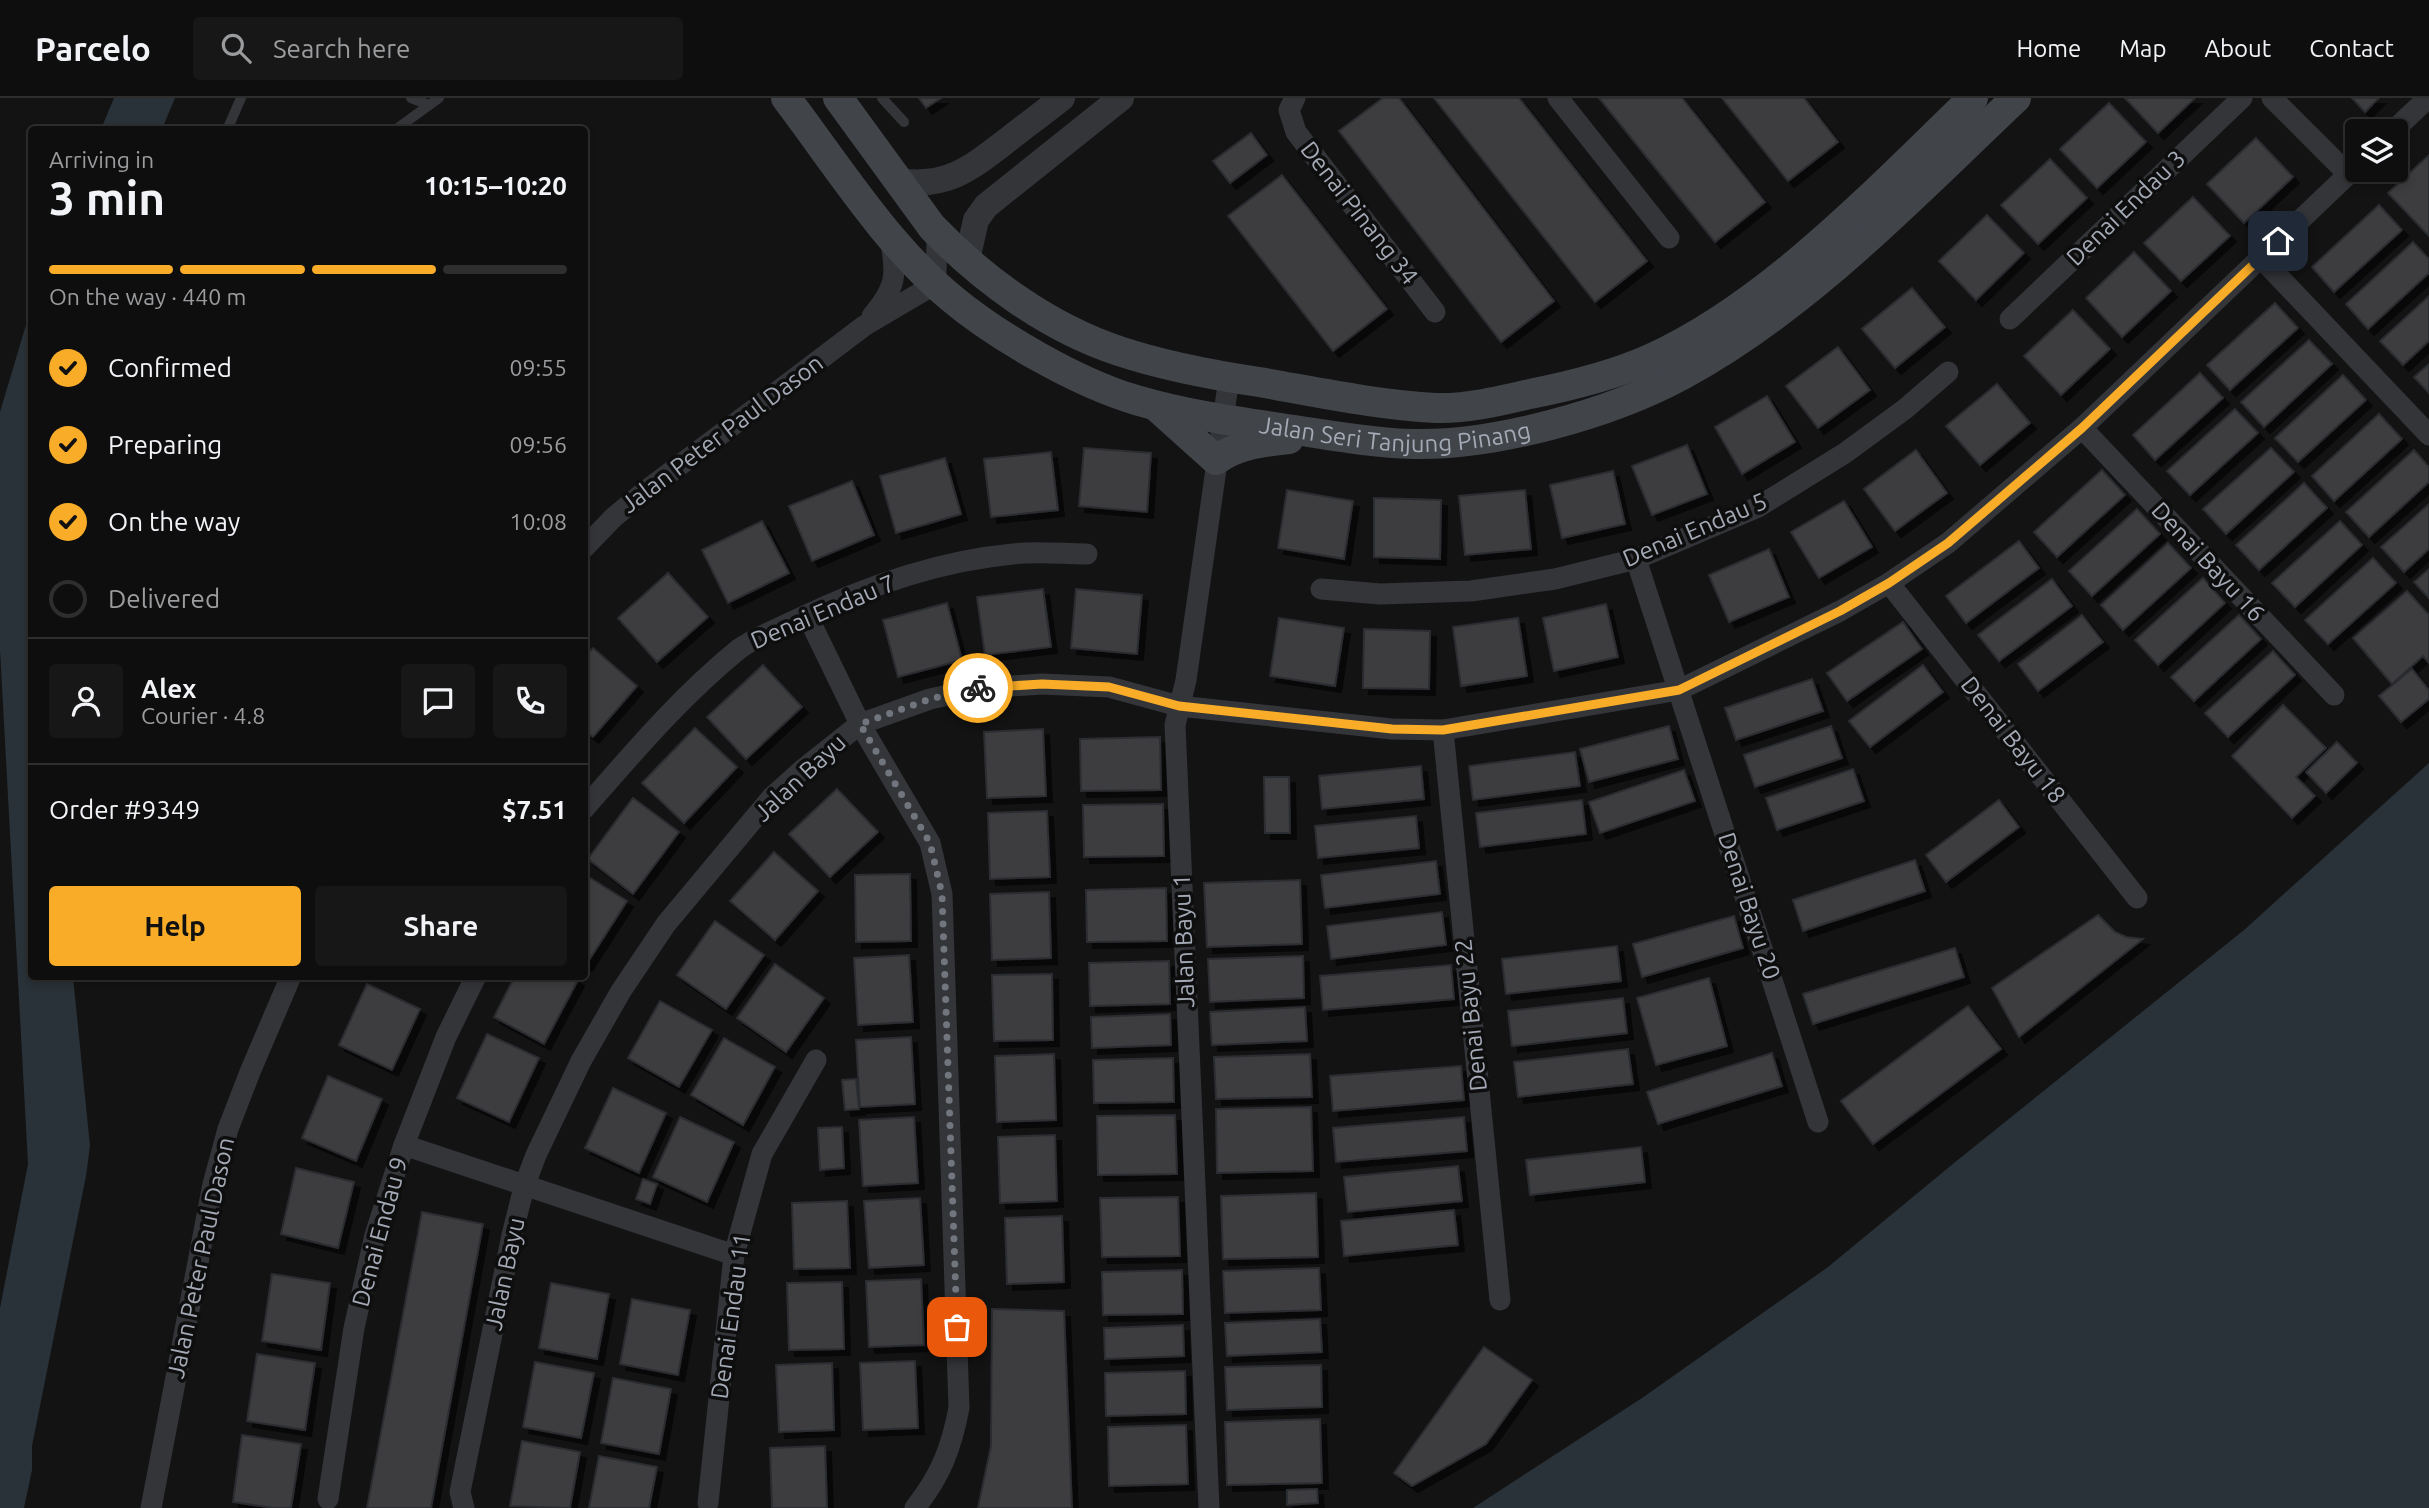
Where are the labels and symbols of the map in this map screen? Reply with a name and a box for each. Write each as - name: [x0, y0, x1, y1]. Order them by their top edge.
- street label: Denai Pinang 34: [1295, 136, 1424, 290]
- street label: Denai Endau 3: [2061, 144, 2190, 271]
- pin: [2248, 211, 2308, 271]
- street label: Jalan Peter Paul Dason: [615, 349, 828, 518]
- street label: Jalan Seri Tanjung Pinang: [1258, 411, 1533, 457]
- street label: Denai Endau 5: [1619, 487, 1771, 572]
- street label: Denai Bayu 16: [2146, 497, 2270, 627]
- street label: Denai Endau 7: [747, 569, 899, 654]
- courier: [943, 653, 1013, 723]
- street label: Denai Bayu 18: [1956, 671, 2071, 808]
- street label: Jalan Bayu: [748, 729, 851, 827]
- street label: Denai Bayu 20: [1713, 829, 1786, 983]
- street label: Jalan Bayu 1: [1168, 874, 1199, 1008]
- street label: Denai Bayu 22: [1449, 938, 1492, 1093]
- street label: Jalan Peter Paul Dason: [162, 1135, 239, 1381]
- street label: Denai Endau 9: [347, 1154, 412, 1310]
- street label: Jalan Bayu: [479, 1215, 530, 1333]
- street label: Denai Endau 11: [705, 1231, 756, 1401]
- pin: [927, 1297, 987, 1357]

